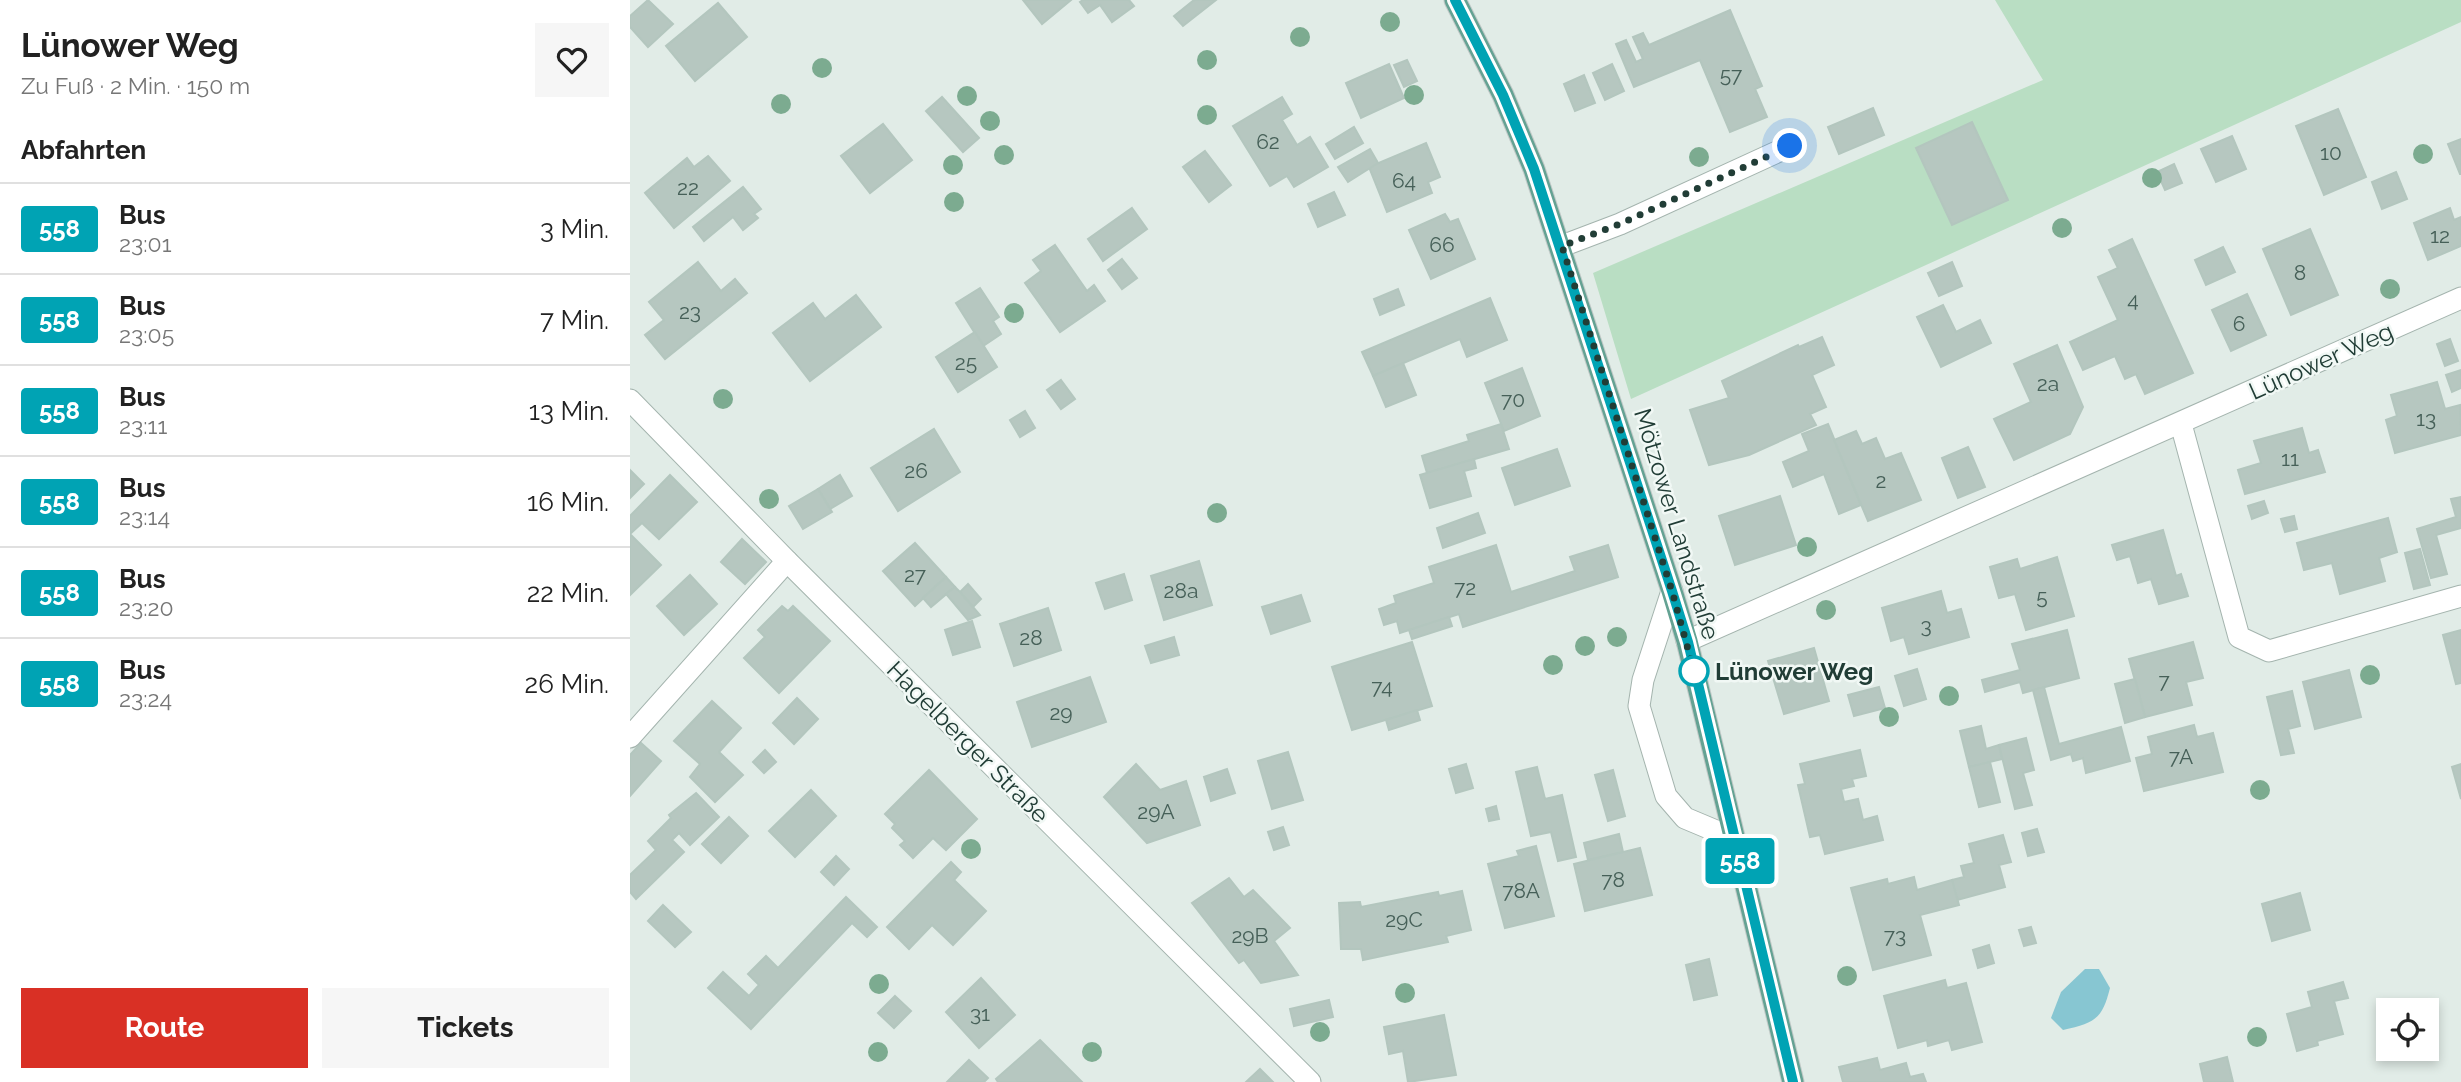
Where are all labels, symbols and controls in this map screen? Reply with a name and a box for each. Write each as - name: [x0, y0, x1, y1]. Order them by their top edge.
- button: heart: [535, 23, 609, 97]
- text: Lünower Weg: [21, 26, 239, 65]
- house number: 57: [1720, 62, 1743, 87]
- text: Zu Fuß · 2 Min. · 150 m: [21, 72, 250, 99]
- your location: [1772, 128, 1807, 163]
- house number: 62: [1256, 129, 1280, 154]
- text: Abfahrten: [21, 135, 146, 165]
- house number: 10: [2320, 140, 2342, 165]
- house number: 64: [1392, 168, 1416, 193]
- house number: 22: [677, 175, 699, 200]
- text: Bus: [119, 200, 166, 230]
- text: 558: [39, 214, 80, 243]
- text: 3 Min.: [540, 214, 609, 244]
- house number: 12: [2430, 223, 2450, 248]
- text: 23:01: [119, 230, 172, 257]
- house number: 66: [1429, 232, 1455, 257]
- house number: 8: [2294, 260, 2306, 285]
- house number: 4: [2127, 287, 2139, 312]
- text: Bus: [119, 291, 166, 321]
- house number: 23: [679, 299, 701, 324]
- text: 558: [39, 305, 80, 334]
- text: 7 Min.: [540, 305, 609, 335]
- house number: 6: [2233, 311, 2245, 336]
- street label: Lünower Weg: [2244, 316, 2398, 406]
- text: 23:05: [119, 321, 174, 348]
- house number: 25: [955, 350, 977, 375]
- house number: 2a: [2037, 371, 2059, 396]
- text: Bus: [119, 382, 166, 412]
- house number: 70: [1501, 387, 1525, 412]
- text: 558: [39, 396, 80, 425]
- text: 13 Min.: [529, 396, 609, 426]
- street label: Mötzower Landstraße: [1628, 405, 1726, 643]
- house number: 13: [2416, 406, 2436, 431]
- text: 23:11: [119, 412, 167, 439]
- house number: 11: [2281, 446, 2299, 471]
- house number: 26: [904, 458, 928, 483]
- house number: 2: [1876, 468, 1886, 493]
- text: Bus: [119, 473, 166, 503]
- text: 558: [39, 487, 80, 516]
- text: 16 Min.: [527, 487, 609, 517]
- text: 23:14: [119, 503, 170, 530]
- house number: 27: [904, 562, 927, 587]
- text: Bus: [119, 564, 166, 594]
- house number: 72: [1454, 575, 1476, 600]
- text: 558: [39, 578, 80, 607]
- text: 22 Min.: [527, 578, 609, 608]
- house number: 28a: [1164, 578, 1198, 603]
- house number: 5: [2036, 584, 2048, 609]
- text: 23:20: [119, 594, 174, 621]
- house number: 3: [1920, 613, 1932, 638]
- house number: 28: [1019, 625, 1043, 650]
- text: Bus: [119, 655, 166, 685]
- street label: Hagelberger Straße: [881, 655, 1055, 829]
- marker: Lünower Weg: [1679, 656, 1709, 686]
- place label: Lünower Weg: [1715, 657, 1873, 686]
- house number: 7: [2158, 668, 2170, 693]
- text: 558: [39, 669, 80, 698]
- text: 26 Min.: [525, 669, 609, 699]
- house number: 74: [1371, 674, 1393, 699]
- text: 23:24: [119, 685, 172, 712]
- house number: 29: [1049, 700, 1073, 725]
- house number: 7A: [2169, 744, 2193, 769]
- house number: 29A: [1137, 799, 1175, 824]
- line badge: 558: [1700, 838, 1780, 884]
- text: 558: [1719, 846, 1761, 875]
- house number: 78: [1601, 867, 1625, 892]
- house number: 78A: [1502, 878, 1540, 903]
- house number: 29C: [1385, 907, 1423, 932]
- house number: 29B: [1231, 923, 1269, 948]
- house number: 73: [1884, 923, 1906, 948]
- button: Route: [21, 988, 308, 1068]
- button: Tickets: [322, 988, 609, 1068]
- map controls: [2376, 998, 2439, 1061]
- button: locate: [2376, 998, 2439, 1061]
- house number: 31: [970, 1001, 990, 1026]

